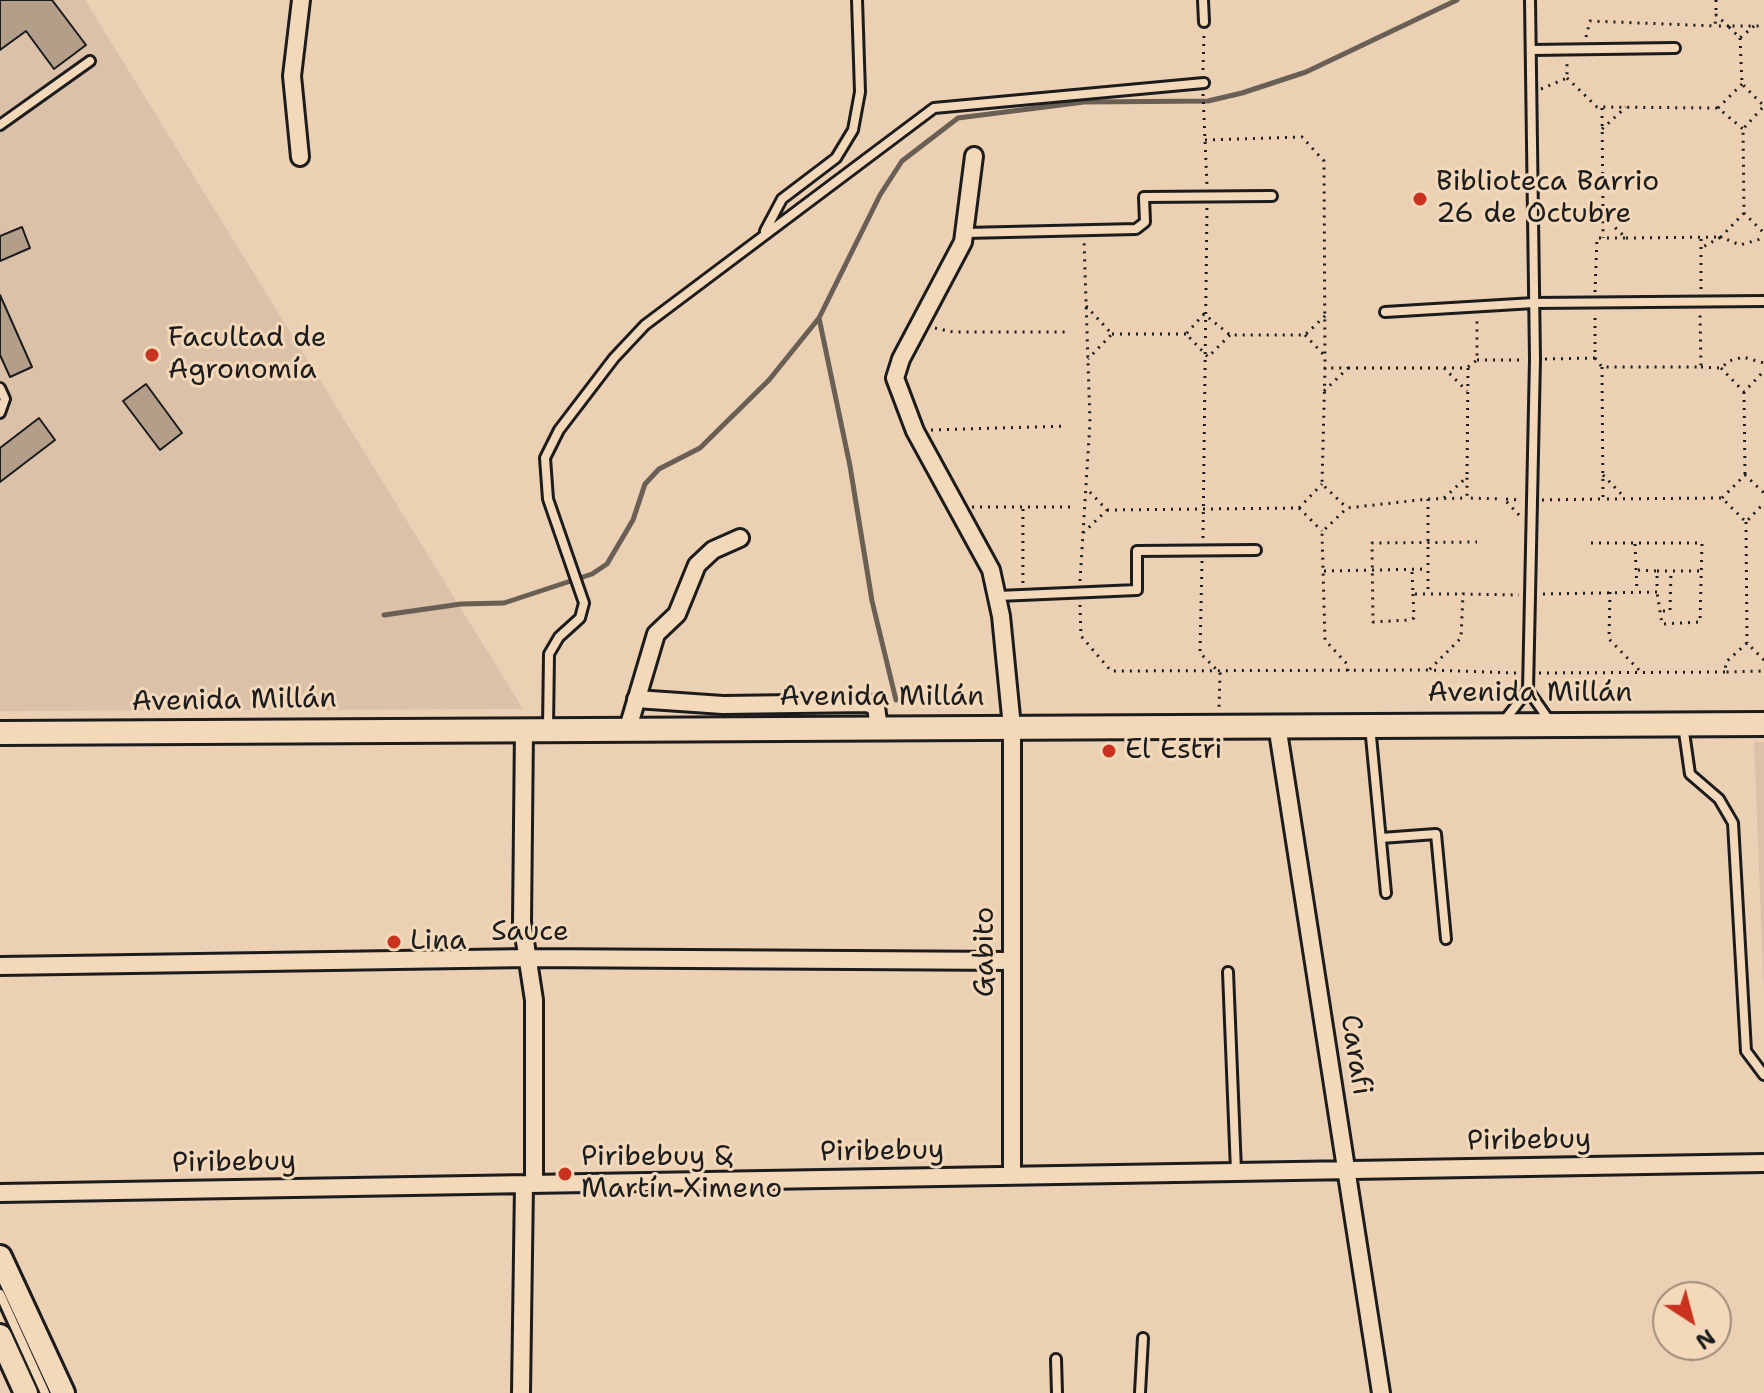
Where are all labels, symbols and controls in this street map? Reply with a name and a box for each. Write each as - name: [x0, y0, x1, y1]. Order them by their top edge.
- place label: Biblioteca Barrio 26 de Octubre: [1436, 166, 1659, 232]
- marker: Biblioteca Barrio 26 de Octubre: [1411, 190, 1429, 208]
- place label: Facultad de Agronomía: [168, 322, 327, 388]
- marker: Facultad de Agronomía: [143, 346, 161, 364]
- street label: Avenida Millán: [1428, 677, 1632, 711]
- street label: Avenida Millán: [780, 681, 984, 715]
- street label: Avenida Millán: [131, 682, 337, 720]
- place label: El Estri: [1125, 734, 1223, 768]
- marker: El Estri: [1100, 742, 1118, 760]
- street label: Gabito: [969, 907, 1003, 997]
- street label: Sauce: [491, 916, 569, 950]
- place label: Lina: [410, 925, 467, 959]
- marker: Lina: [385, 933, 403, 951]
- street label: Carafi: [1332, 1012, 1378, 1098]
- street label: Piribebuy: [1467, 1123, 1591, 1159]
- street label: Piribebuy: [820, 1134, 944, 1170]
- place label: Piribebuy & Martín Ximeno: [581, 1141, 782, 1207]
- street label: Piribebuy: [172, 1145, 296, 1181]
- marker: Piribebuy & Martín Ximeno: [556, 1165, 574, 1183]
- north arrow: [1652, 1281, 1732, 1361]
- text: N: [1690, 1322, 1721, 1356]

